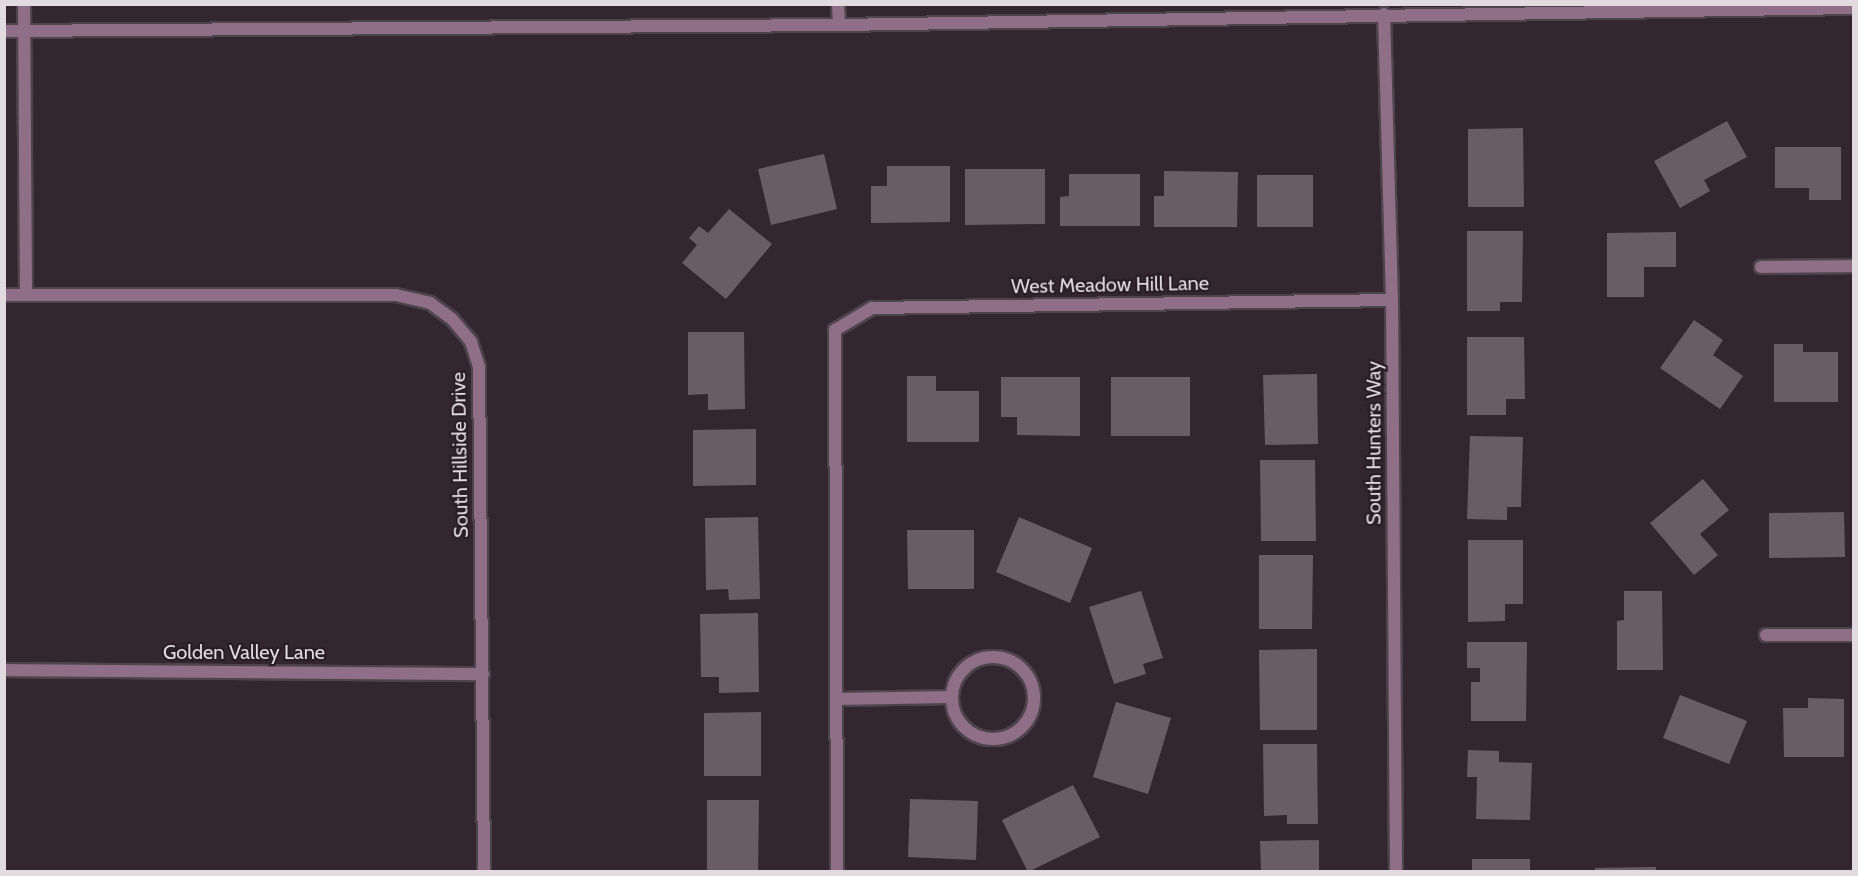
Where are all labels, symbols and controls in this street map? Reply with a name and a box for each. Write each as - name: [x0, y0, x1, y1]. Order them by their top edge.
- street label: West Meadow Hill Lane: [1011, 271, 1209, 299]
- street label: South Hunters Way: [1362, 361, 1386, 525]
- street label: South Hillside Drive: [447, 372, 473, 538]
- street label: Golden Valley Lane: [163, 640, 325, 664]

